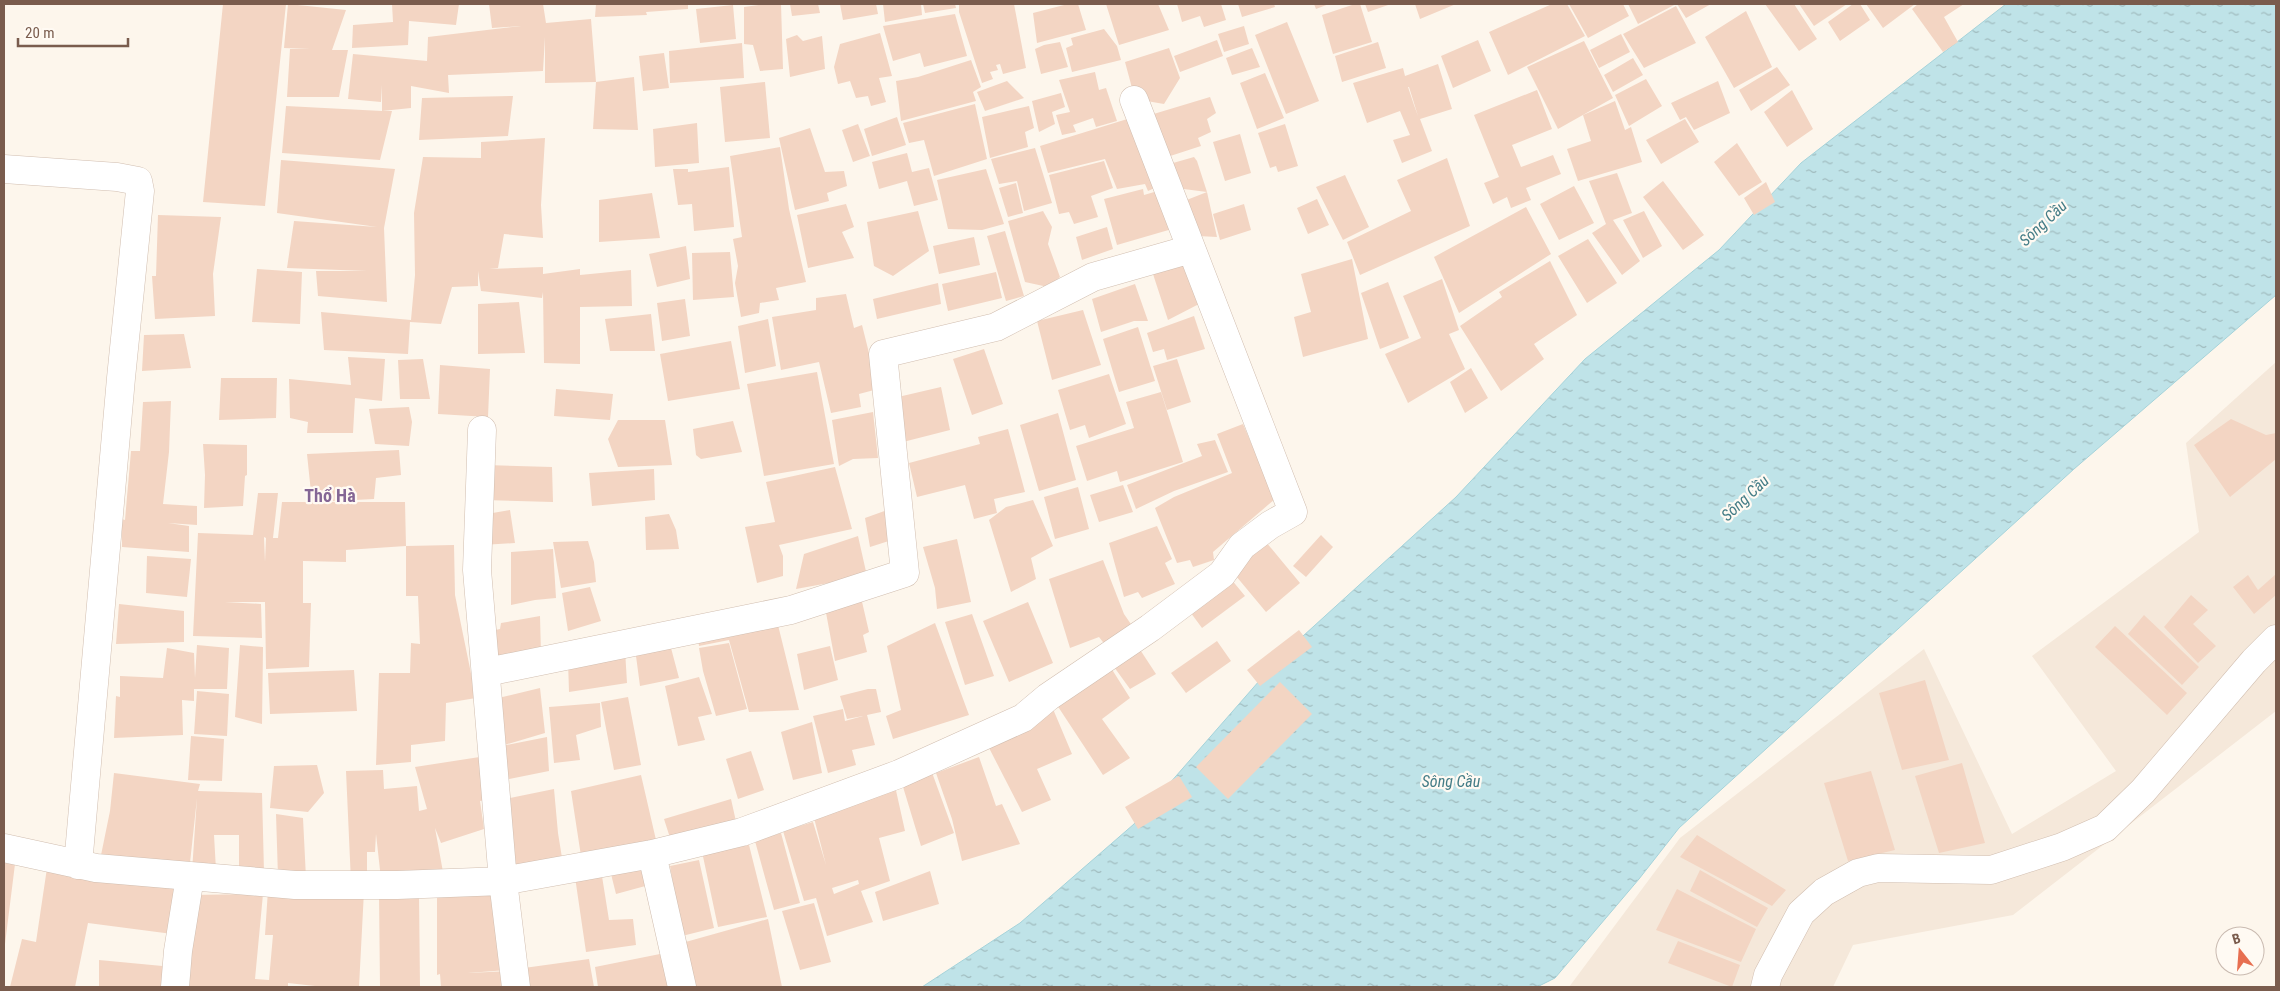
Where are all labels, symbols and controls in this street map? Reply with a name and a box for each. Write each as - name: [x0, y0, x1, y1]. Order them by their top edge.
- scale bar: [18, 15, 128, 47]
- text: 20 m: [25, 24, 55, 42]
- water label: Sông Cầu: [2015, 196, 2071, 250]
- water label: Sông Cầu: [1717, 471, 1773, 525]
- district label: Thổ Hà: [304, 485, 356, 506]
- water label: Sông Cầu: [1422, 772, 1481, 791]
- north arrow: [2215, 926, 2265, 976]
- text: B: [2230, 930, 2242, 947]

